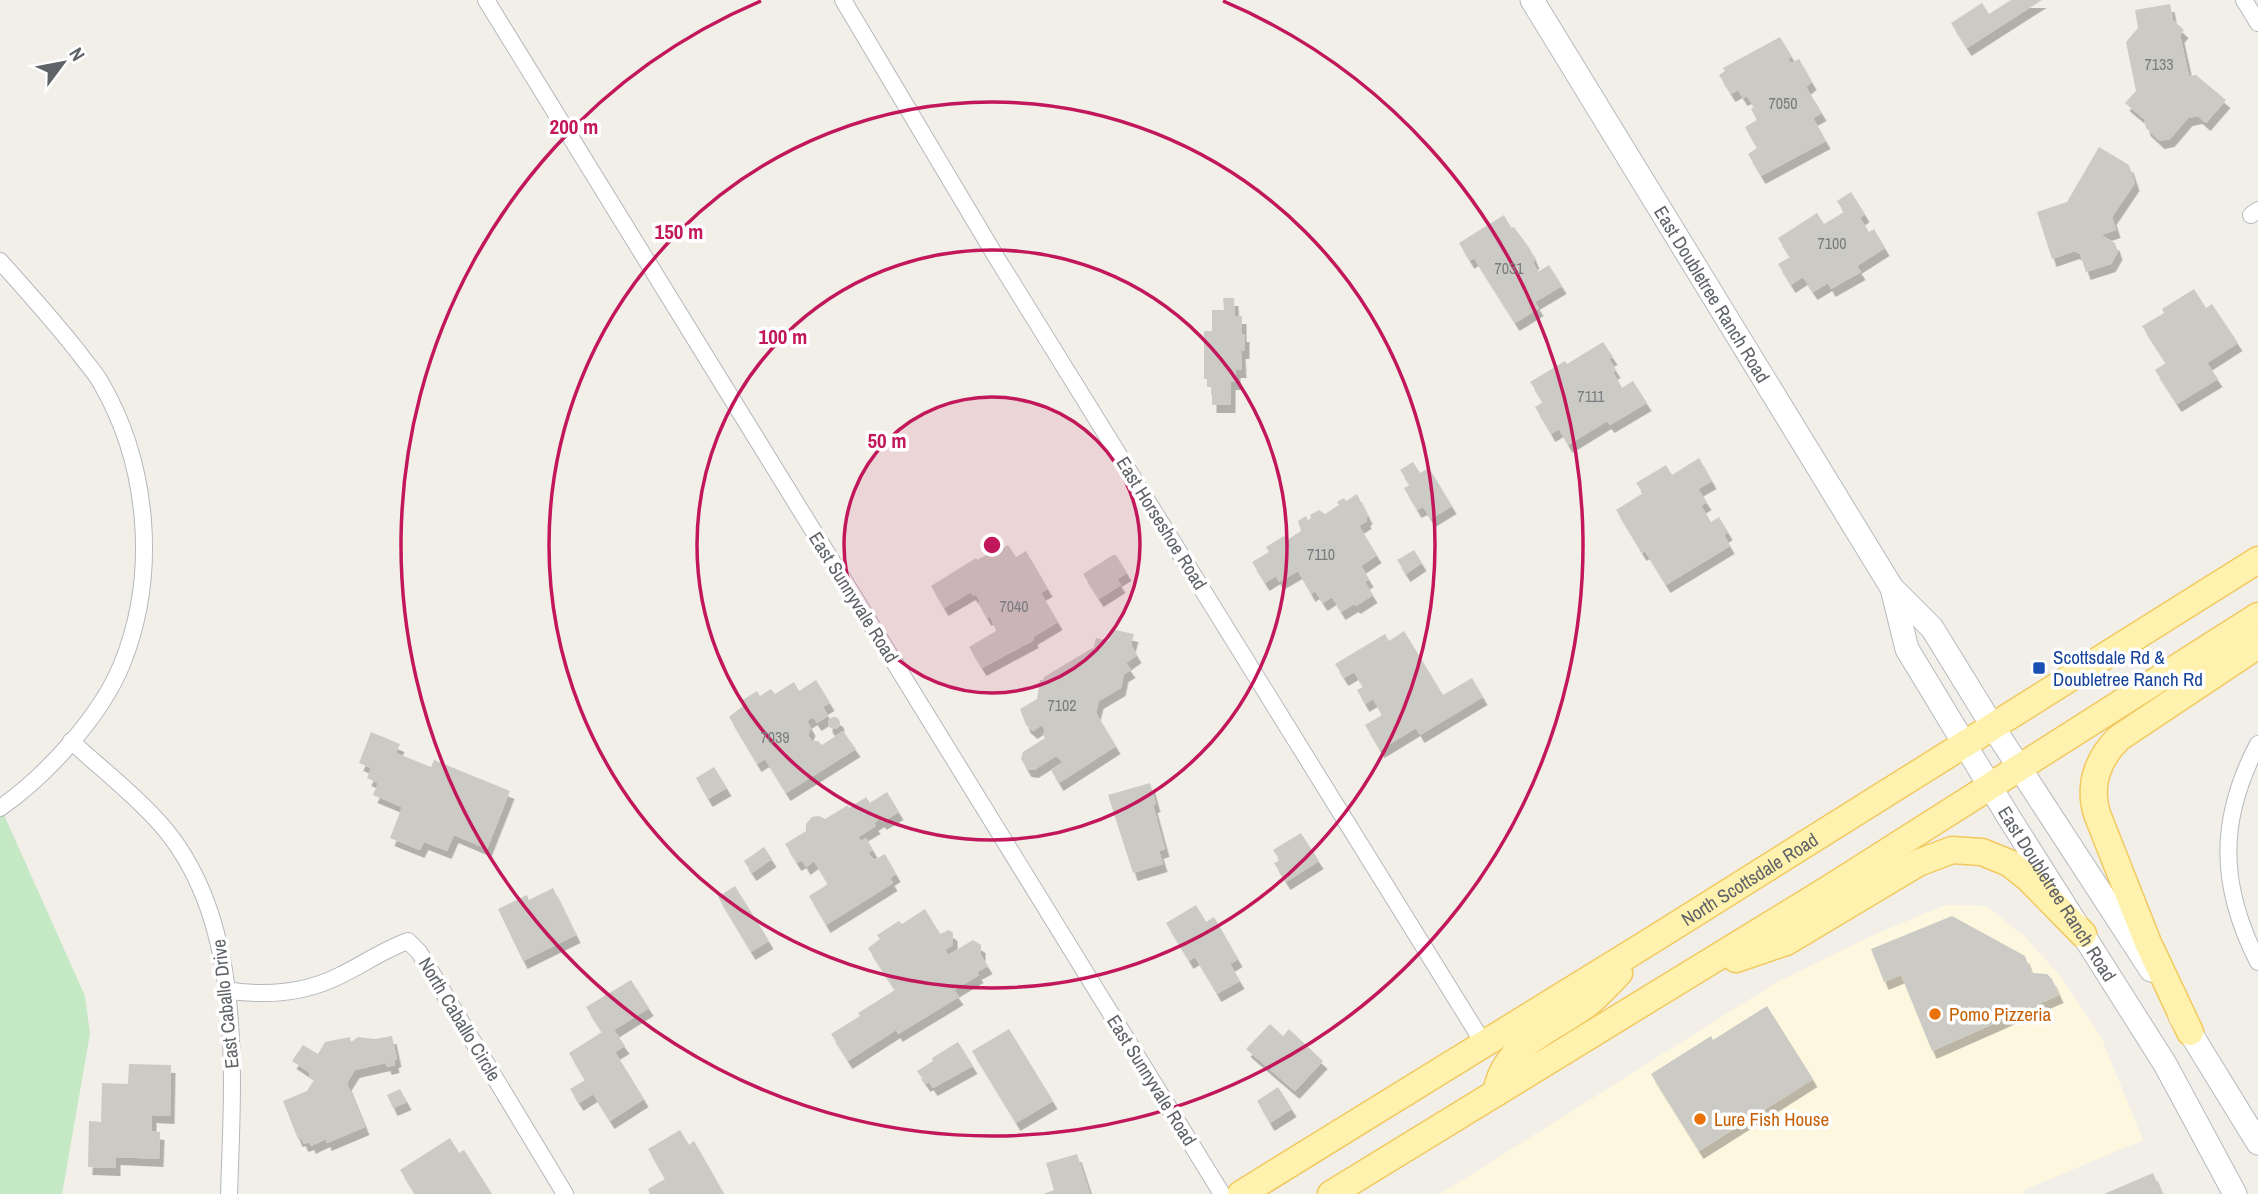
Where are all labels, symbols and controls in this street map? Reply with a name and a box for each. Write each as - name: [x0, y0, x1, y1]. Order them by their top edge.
- north arrow: [28, 28, 98, 98]
- text: N: [63, 42, 91, 66]
- house number: 7133: [2144, 53, 2174, 75]
- house number: 7050: [1768, 92, 1798, 114]
- text: 200 m: [550, 112, 598, 141]
- street label: East Doubletree Ranch Road: [1648, 201, 1776, 388]
- text: 150 m: [655, 217, 703, 246]
- house number: 7100: [1817, 232, 1847, 254]
- house number: 7031: [1494, 257, 1524, 279]
- text: 100 m: [759, 322, 807, 351]
- house number: 7111: [1577, 385, 1605, 407]
- text: 50 m: [867, 426, 907, 455]
- street label: East Horseshoe Road: [1111, 451, 1213, 595]
- street label: East Sunnyvale Road: [803, 527, 905, 667]
- centre of rings: [980, 533, 1004, 557]
- house number: 7110: [1307, 543, 1335, 565]
- house number: 7040: [999, 595, 1029, 617]
- place label: Scottsdale Rd & Doubletree Ranch Rd: [2053, 644, 2203, 692]
- marker: Scottsdale Rd & Doubletree Ranch Rd: [2031, 660, 2047, 676]
- house number: 7102: [1047, 694, 1077, 716]
- house number: 7039: [760, 726, 790, 748]
- street label: East Doubletree Ranch Road: [1992, 801, 2122, 986]
- street label: North Scottsdale Road: [1676, 826, 1823, 932]
- street label: East Caballo Drive: [205, 938, 245, 1070]
- street label: North Caballo Circle: [413, 952, 507, 1086]
- place label: Pomo Pizzeria: [1949, 1001, 2052, 1027]
- marker: Pomo Pizzeria: [1927, 1006, 1943, 1022]
- street label: East Sunnyvale Road: [1101, 1010, 1203, 1150]
- place label: Lure Fish House: [1714, 1106, 1829, 1132]
- marker: Lure Fish House: [1692, 1111, 1708, 1127]

